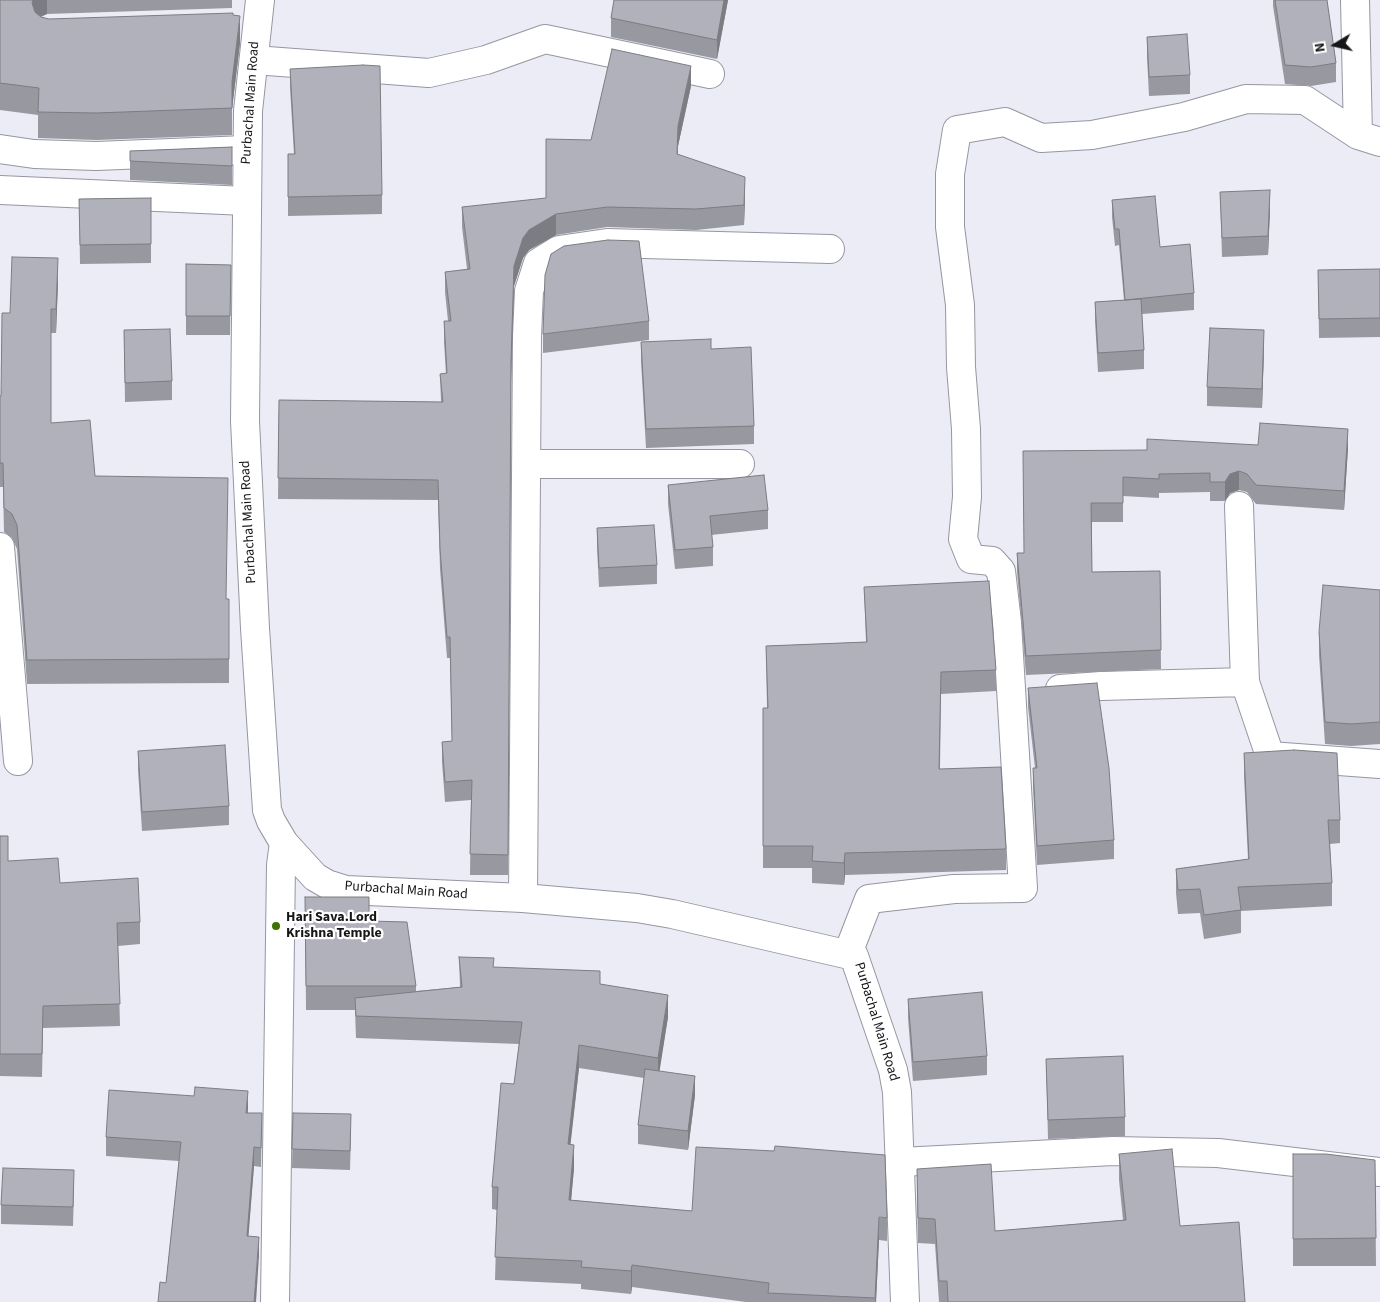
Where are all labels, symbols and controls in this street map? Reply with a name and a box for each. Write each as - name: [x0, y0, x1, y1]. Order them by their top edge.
- north arrow: [1310, 20, 1360, 70]
- street label: Purbachal Main Road: [238, 41, 264, 165]
- text: N: [1310, 41, 1331, 54]
- street label: Purbachal Main Road: [237, 460, 261, 584]
- street label: Purbachal Main Road: [344, 878, 468, 904]
- place label: Hari Sava.Lord Krishna Temple: [286, 910, 382, 942]
- marker: Hari Sava.Lord Krishna Temple: [270, 920, 282, 932]
- street label: Purbachal Main Road: [850, 960, 902, 1084]

